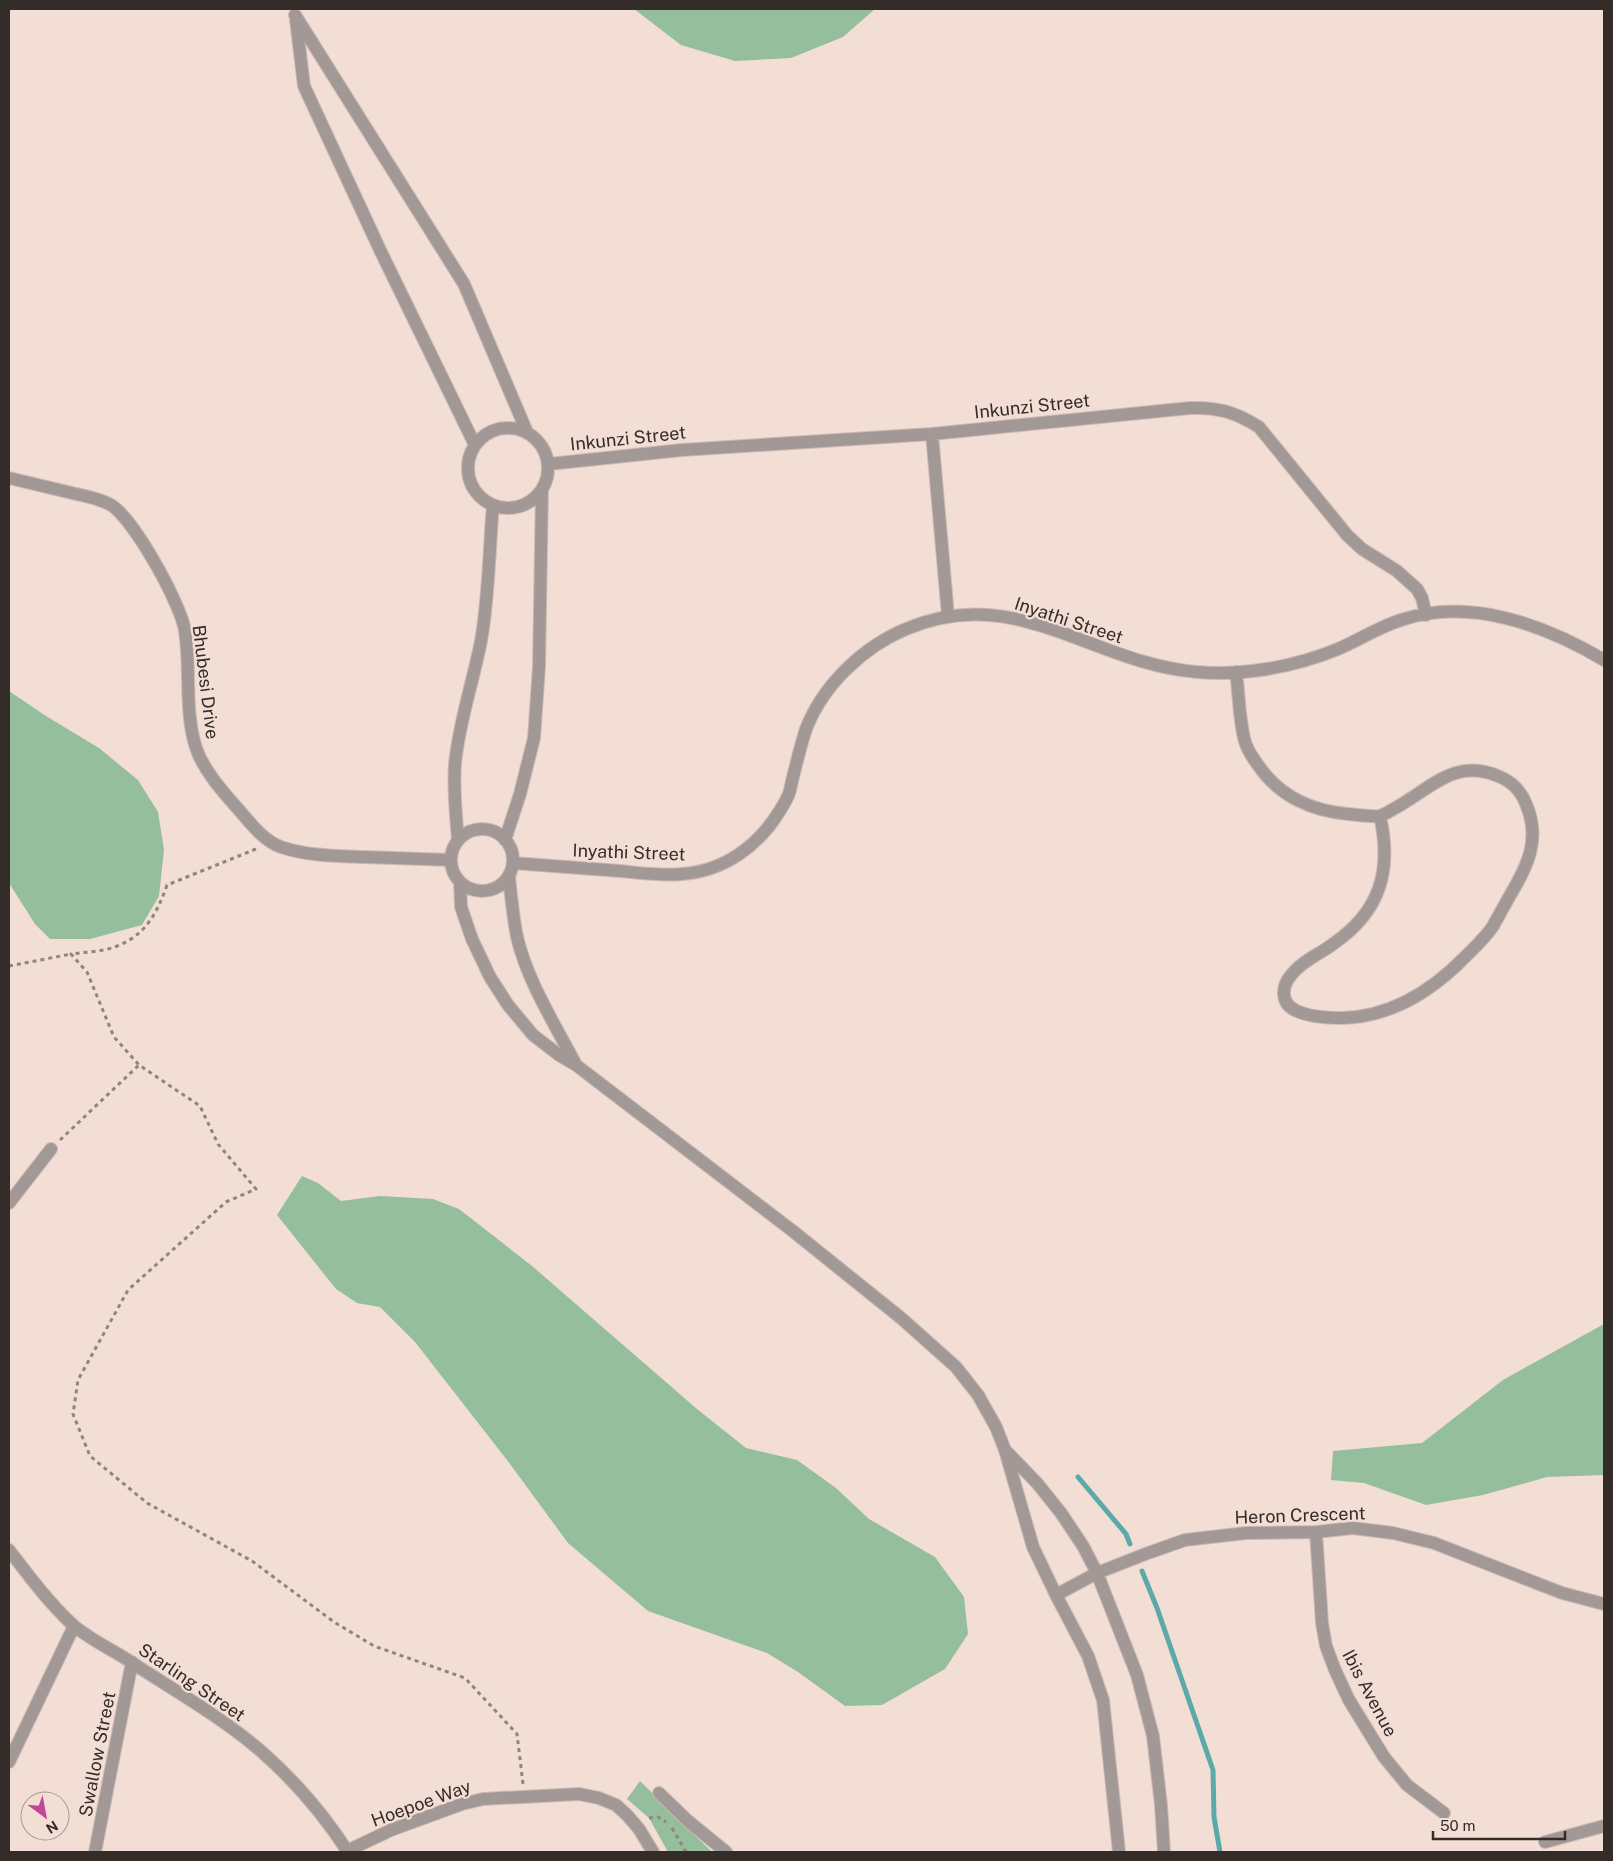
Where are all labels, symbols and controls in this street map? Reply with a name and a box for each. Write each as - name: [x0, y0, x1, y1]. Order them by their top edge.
- street label: Inkunzi Street: [973, 389, 1091, 423]
- street label: Inkunzi Street: [569, 421, 687, 455]
- street label: Inyathi Street: [1012, 593, 1126, 647]
- street label: Bhubesi Drive: [189, 624, 223, 740]
- street label: Inyathi Street: [572, 840, 686, 864]
- street label: Heron Crescent: [1234, 1502, 1366, 1528]
- street label: Starling Street: [135, 1639, 249, 1725]
- street label: Ibis Avenue: [1338, 1646, 1402, 1740]
- street label: Swallow Street: [75, 1690, 119, 1818]
- street label: Hoepoe Way: [368, 1775, 474, 1831]
- north arrow: [20, 1791, 70, 1841]
- scale bar: [1433, 1808, 1566, 1840]
- text: N: [43, 1817, 61, 1837]
- text: 50 m: [1440, 1817, 1475, 1834]

